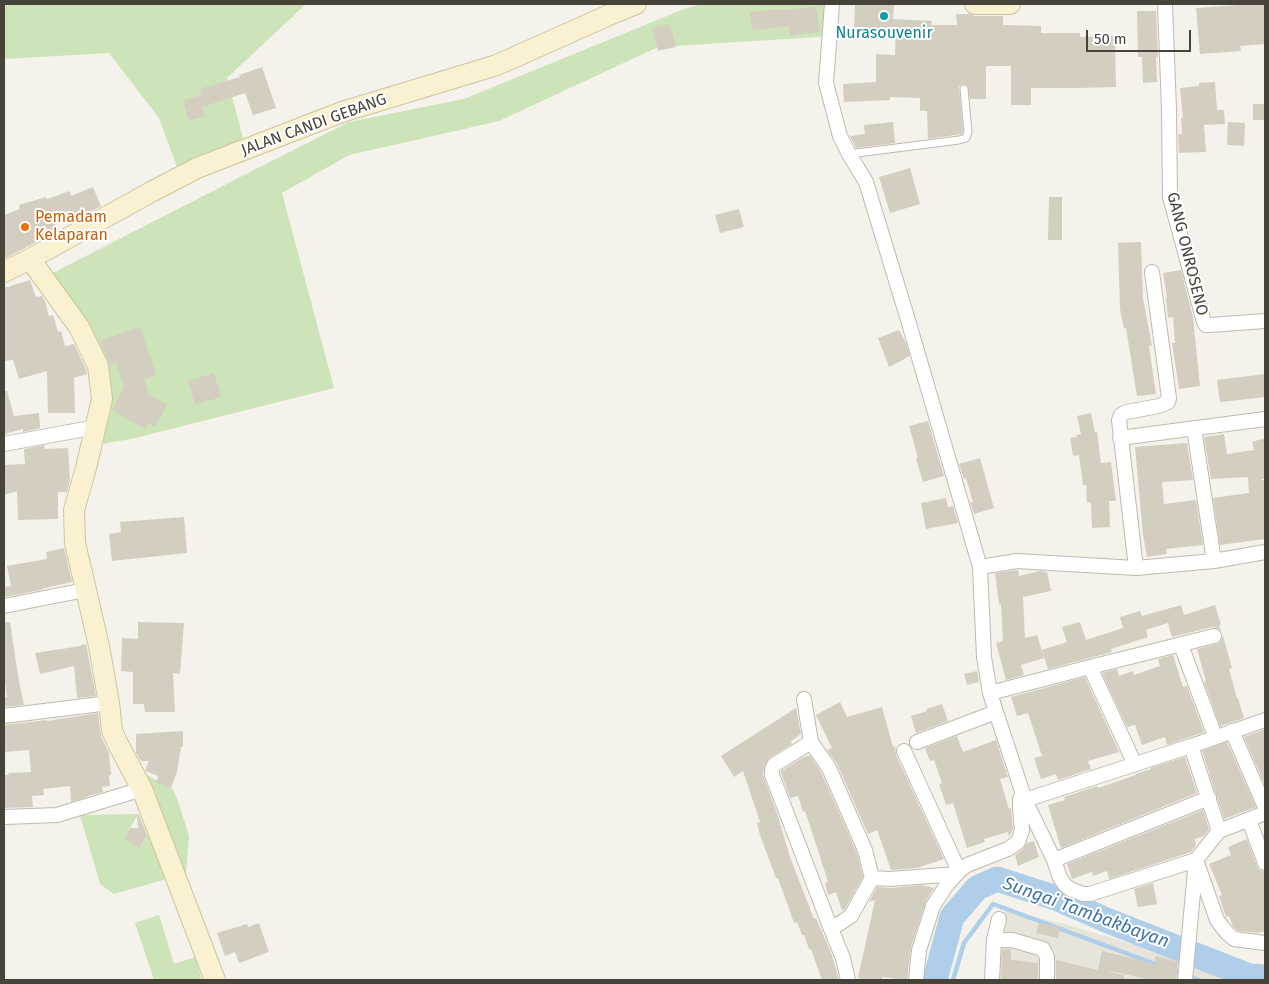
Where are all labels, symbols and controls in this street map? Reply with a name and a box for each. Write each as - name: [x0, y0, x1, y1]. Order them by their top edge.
- marker: Nurasouvenir: [878, 10, 890, 22]
- scale bar: [1089, 20, 1194, 52]
- place label: Nurasouvenir: [835, 24, 933, 44]
- text: 50 m: [1094, 30, 1127, 48]
- street label: JALAN CANDI GEBANG: [239, 90, 389, 160]
- street label: GANG ONROSENO: [1162, 190, 1212, 318]
- place label: Pemadam Kelaparan: [35, 208, 108, 246]
- marker: Pemadam Kelaparan: [19, 221, 31, 233]
- water label: Sungai Tambakbayan: [1000, 873, 1172, 953]

